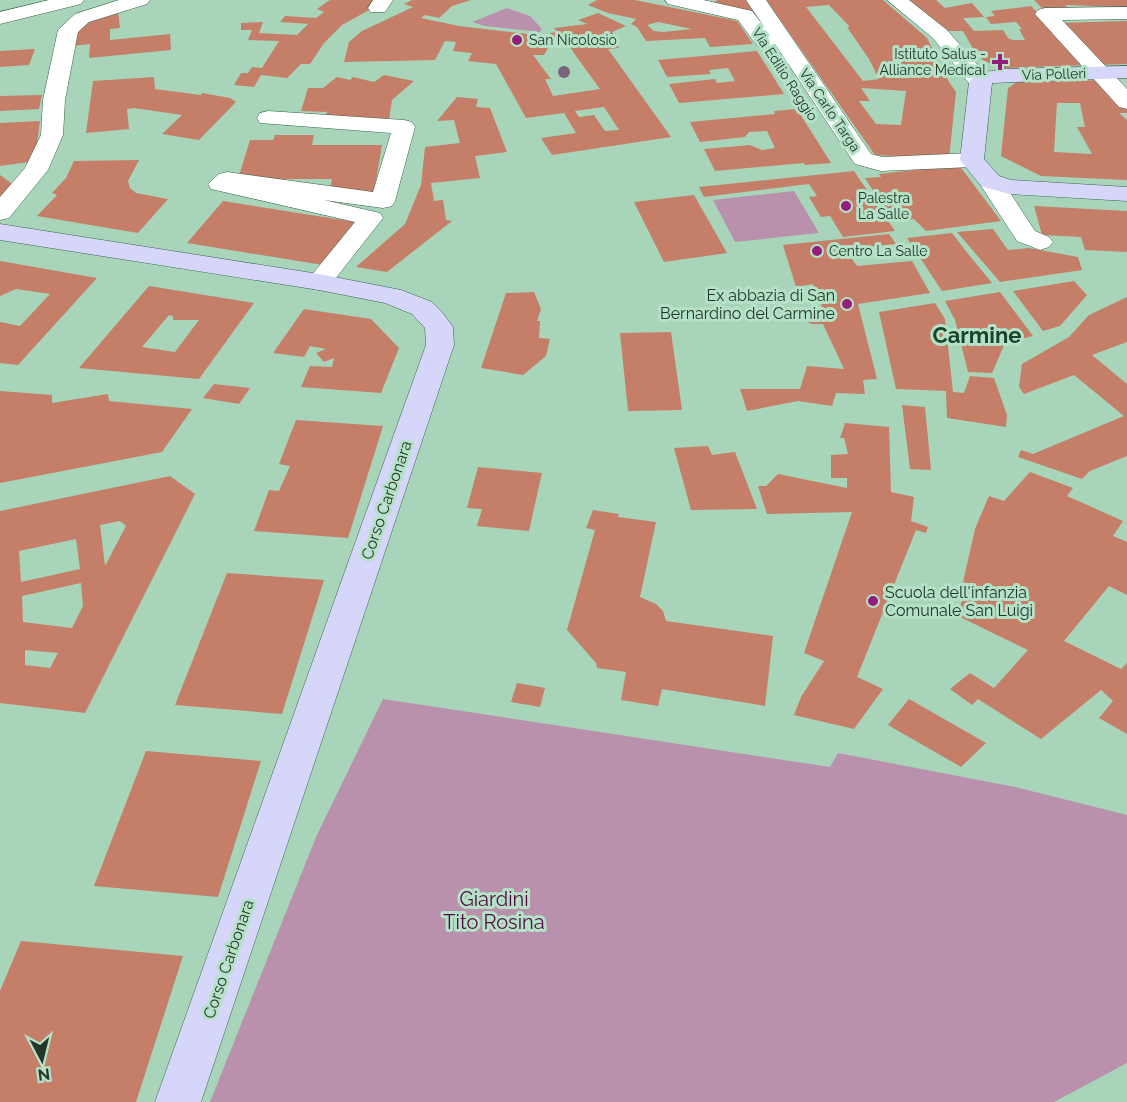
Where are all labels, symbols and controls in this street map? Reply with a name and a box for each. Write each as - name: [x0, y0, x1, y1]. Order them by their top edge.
- street label: Via Edilio Raggio: [749, 24, 821, 124]
- place label: San Nicolosio: [529, 32, 617, 48]
- marker: San Nicolosio: [510, 33, 524, 47]
- place label: Istituto Salus - Alliance Medical: [879, 46, 986, 78]
- marker: Istituto Salus - Alliance Medical: [991, 53, 1009, 71]
- street label: Via Carlo Targa: [796, 65, 864, 155]
- street label: Via Polleri: [1022, 65, 1086, 83]
- place label: Palestra La Salle: [858, 190, 910, 222]
- marker: Palestra La Salle: [839, 199, 853, 213]
- place label: Centro La Salle: [829, 243, 928, 259]
- marker: Centro La Salle: [810, 244, 824, 258]
- place label: Ex abbazia di San Bernardino del Carmine: [660, 286, 835, 323]
- marker: Ex abbazia di San Bernardino del Carmine: [840, 297, 854, 311]
- district label: Carmine: [933, 322, 1021, 348]
- street label: Corso Carbonara: [357, 438, 416, 562]
- place label: Scuola dell'infanzia Comunale San Luigi: [885, 583, 1033, 620]
- marker: Scuola dell'infanzia Comunale San Luigi: [866, 594, 880, 608]
- park label: Giardini Tito Rosina: [443, 887, 545, 934]
- street label: Corso Carbonara: [199, 897, 258, 1021]
- north arrow: [12, 1030, 72, 1090]
- text: N: [37, 1064, 51, 1085]

